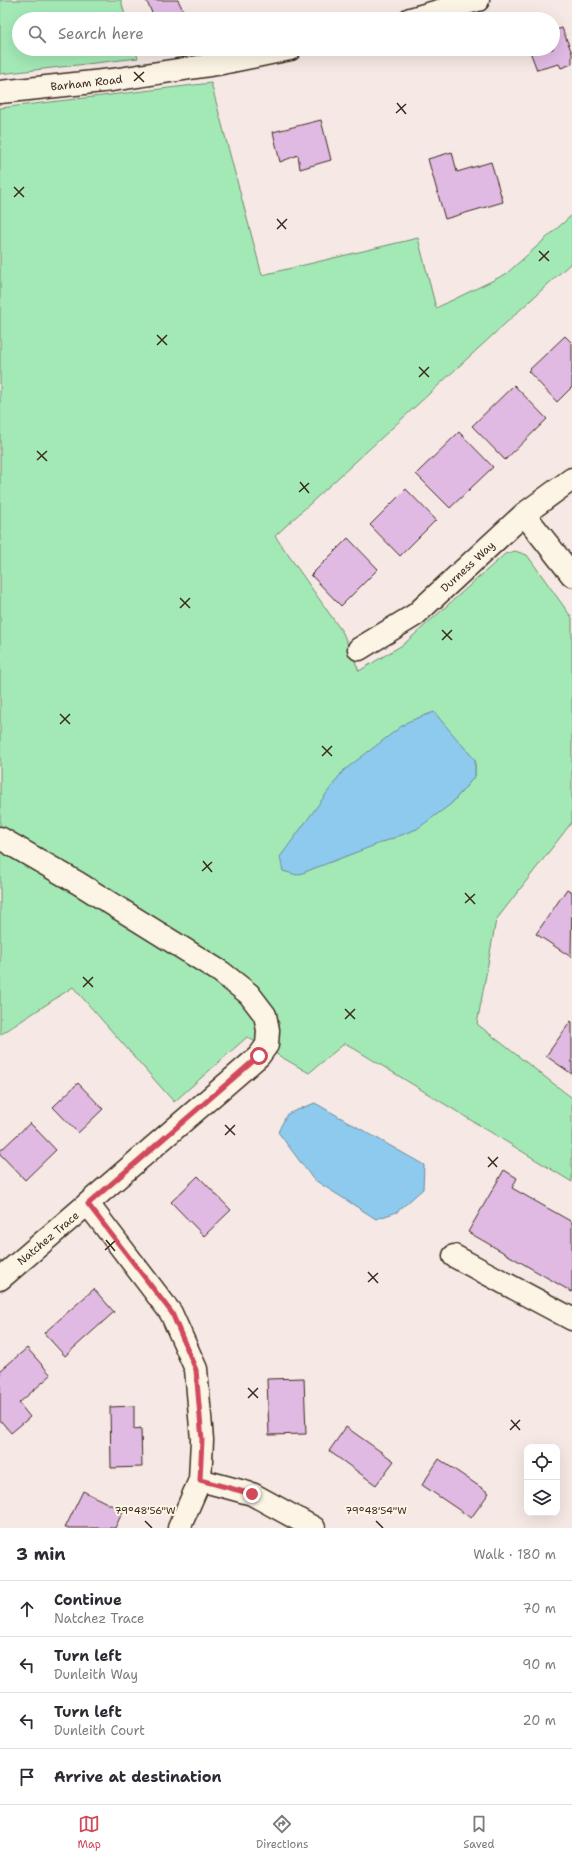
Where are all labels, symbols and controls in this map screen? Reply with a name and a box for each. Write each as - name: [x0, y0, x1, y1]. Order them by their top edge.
- search box: [12, 12, 560, 56]
- icon: search: [26, 23, 48, 45]
- text: Search here: [58, 24, 144, 44]
- street label: Barham Road: [50, 71, 124, 95]
- street label: Durness Way: [437, 538, 498, 596]
- route start: [250, 1047, 268, 1065]
- street label: Natchez Trace: [14, 1208, 82, 1269]
- map controls: [524, 1444, 560, 1516]
- button: locate: [524, 1444, 560, 1480]
- button: layers: [524, 1480, 560, 1516]
- route end: [243, 1485, 261, 1503]
- text: 79°48'56"W: [114, 1504, 176, 1517]
- text: 79°48'54"W: [345, 1504, 407, 1517]
- text: 3 min: [16, 1543, 66, 1565]
- text: Walk · 180 m: [473, 1546, 556, 1563]
- text: Continue: [54, 1590, 122, 1610]
- icon: ahead: [16, 1598, 38, 1620]
- text: 70 m: [522, 1600, 556, 1617]
- text: Natchez Trace: [54, 1610, 144, 1627]
- text: Turn left: [54, 1646, 122, 1666]
- icon: left: [16, 1654, 38, 1676]
- text: 90 m: [522, 1656, 556, 1673]
- text: Dunleith Way: [54, 1666, 138, 1683]
- text: Turn left: [54, 1702, 122, 1722]
- icon: left: [16, 1710, 38, 1732]
- text: 20 m: [523, 1712, 556, 1729]
- text: Dunleith Court: [54, 1722, 145, 1739]
- icon: arrive: [16, 1766, 38, 1788]
- text: Arrive at destination: [54, 1767, 222, 1787]
- tab: Map: [77, 1813, 101, 1852]
- tab: Directions: [256, 1813, 308, 1852]
- tab: Saved: [463, 1813, 495, 1852]

